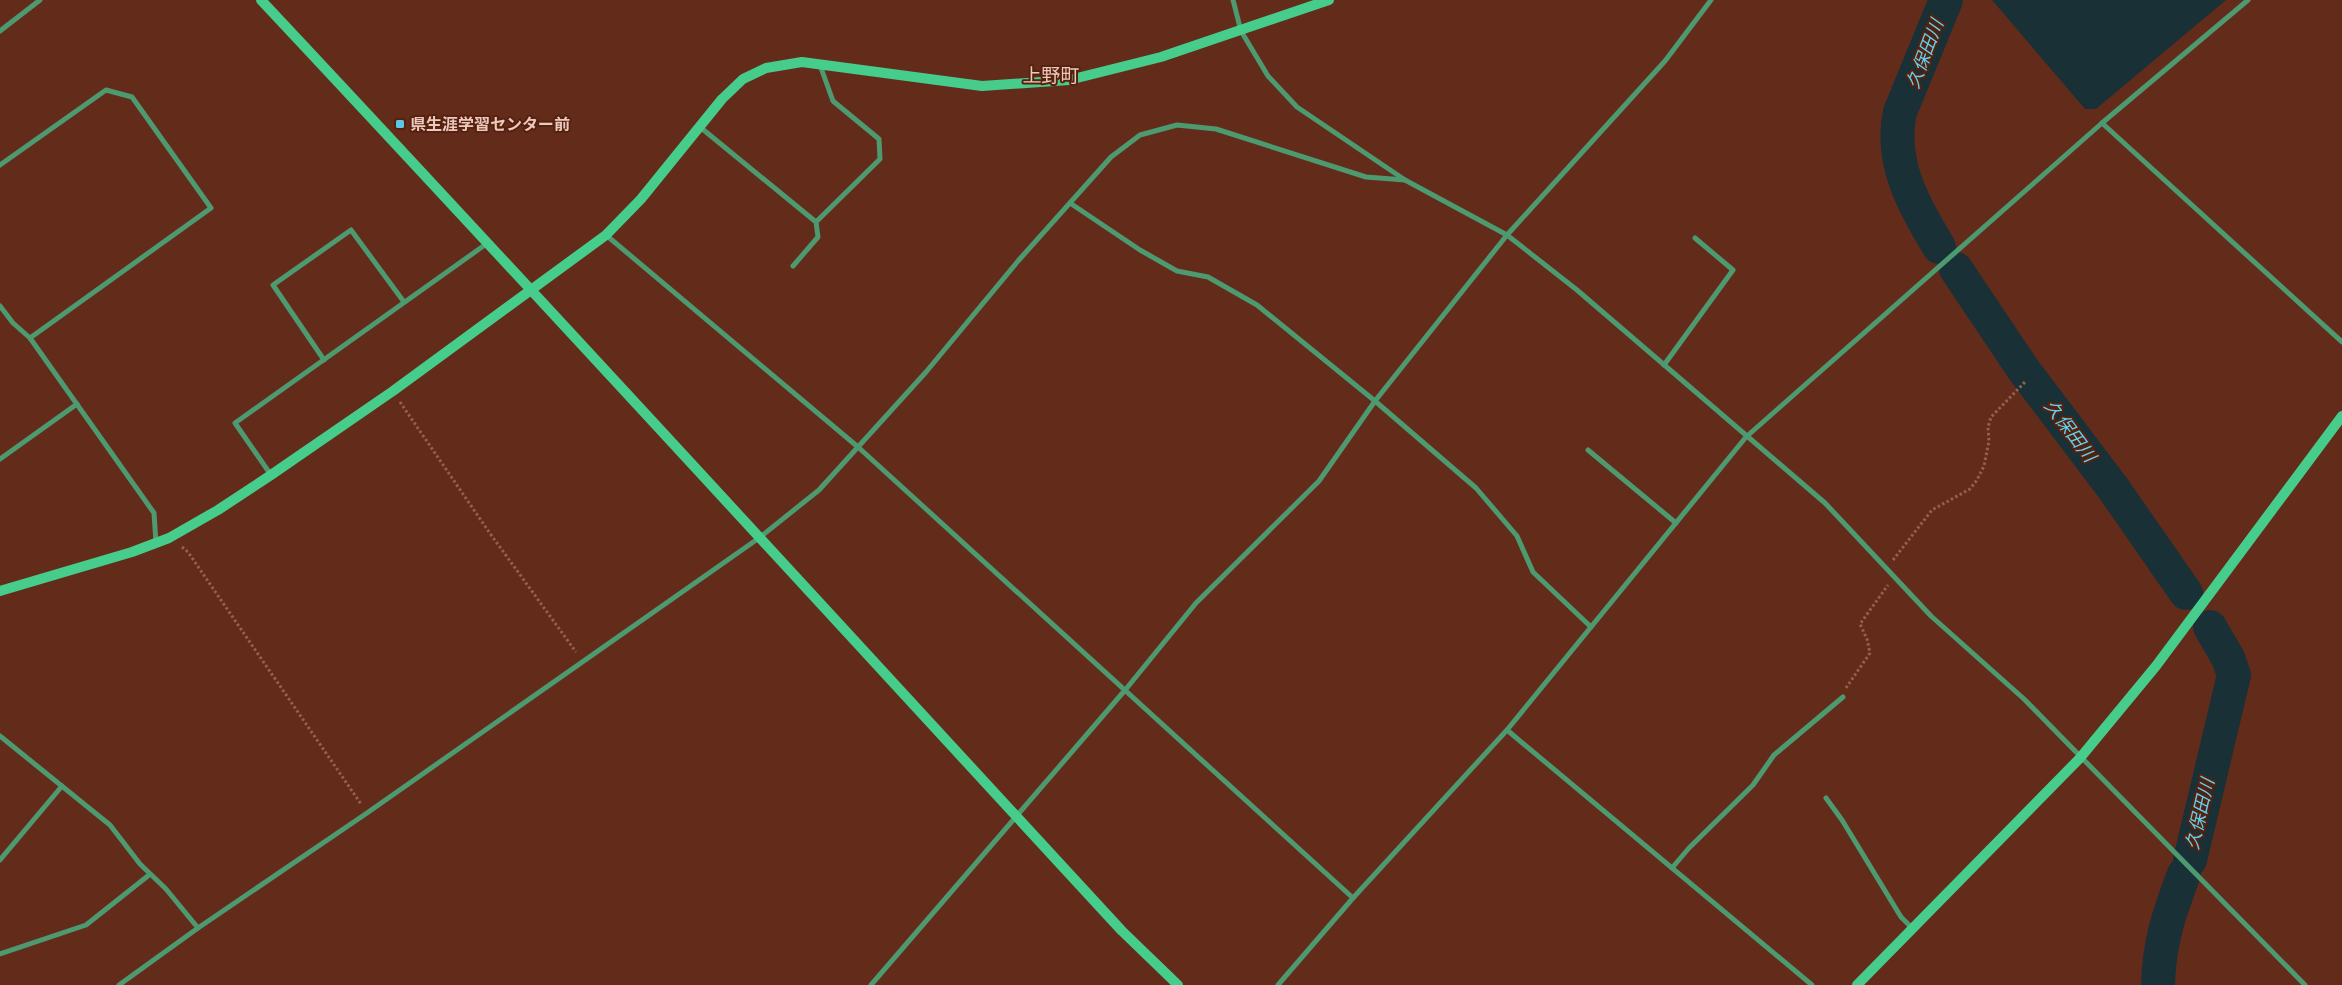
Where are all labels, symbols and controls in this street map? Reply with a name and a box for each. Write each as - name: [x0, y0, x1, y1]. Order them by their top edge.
- water label: 久保田川: [1900, 14, 1950, 92]
- district label: 上野町: [1022, 62, 1080, 88]
- place label: 県生涯学習センター前: [410, 113, 570, 135]
- marker: 県生涯学習センター前: [394, 118, 406, 130]
- water label: 久保田川: [2039, 394, 2103, 469]
- water label: 久保田川: [2179, 774, 2220, 852]

